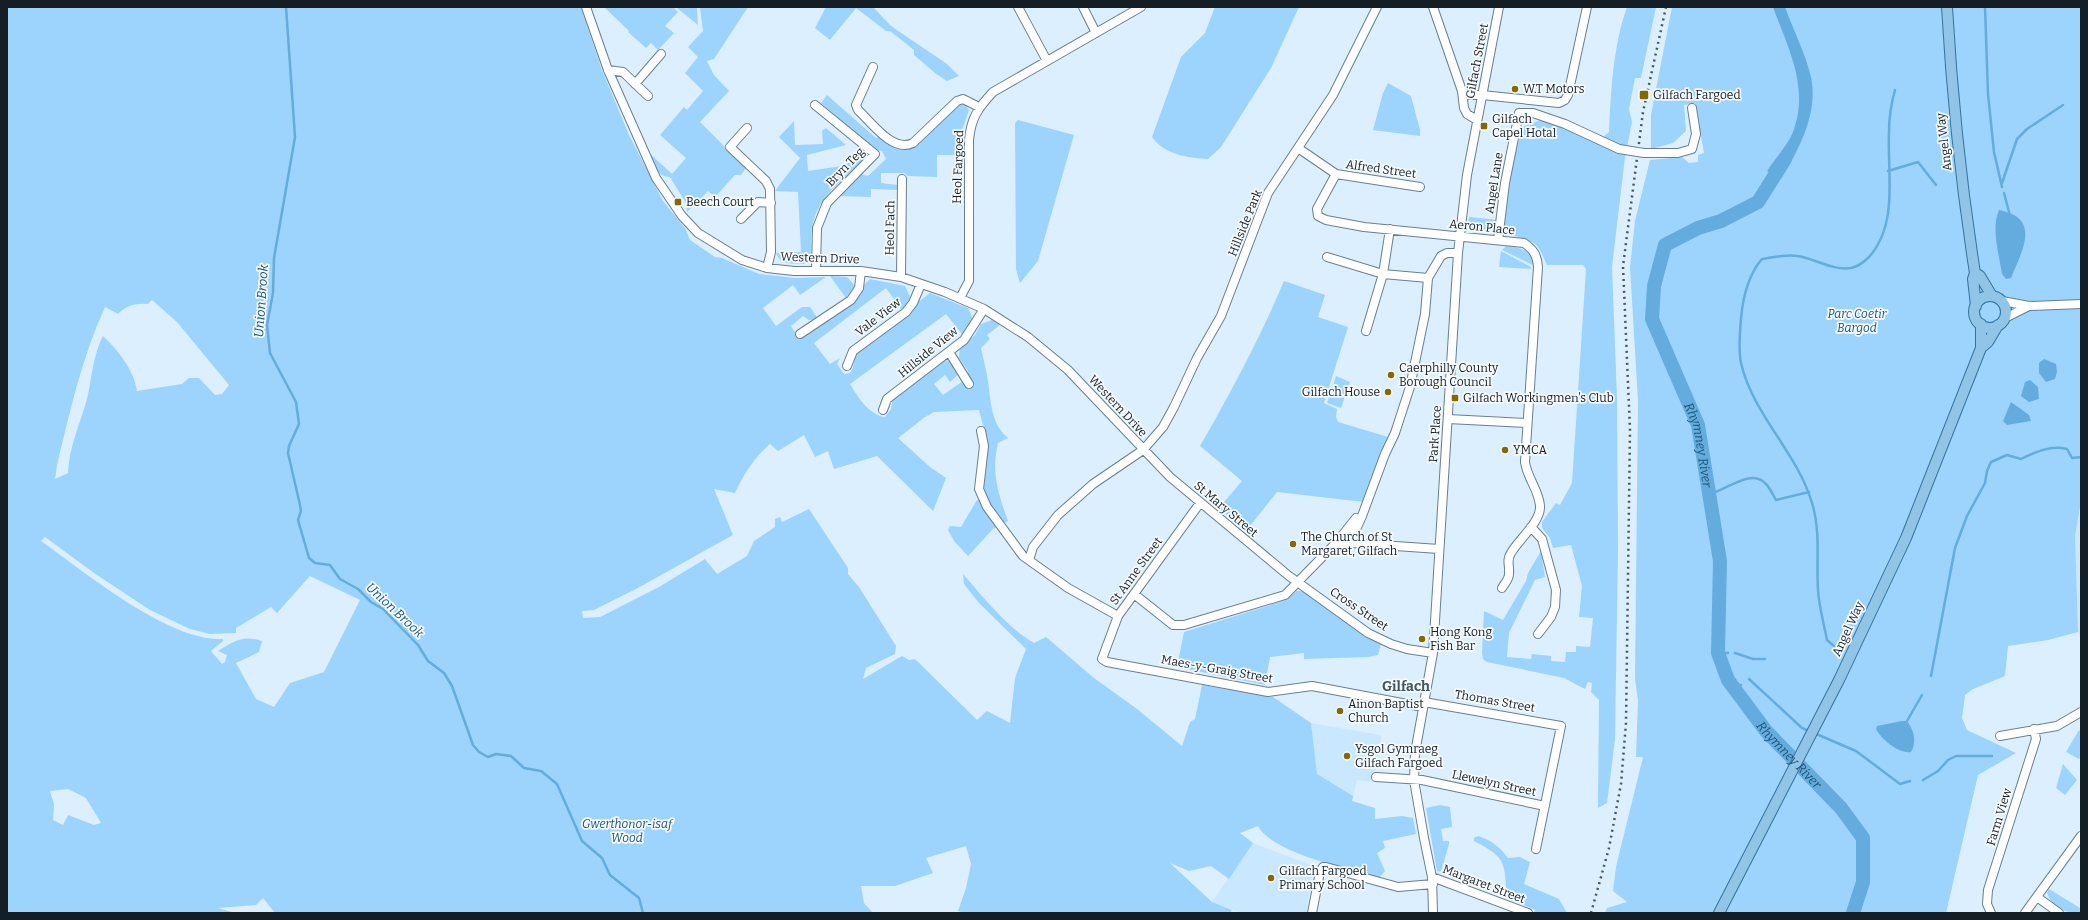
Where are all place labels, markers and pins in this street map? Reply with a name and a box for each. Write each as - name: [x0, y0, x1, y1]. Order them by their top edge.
- place label: W.T Motors: [1523, 82, 1585, 96]
- marker: W.T Motors: [1510, 84, 1520, 94]
- place label: Gilfach Fargoed: [1653, 88, 1741, 102]
- marker: Gilfach Fargoed: [1638, 89, 1650, 101]
- place label: Gilfach Capel Hotal: [1492, 112, 1557, 140]
- marker: Gilfach Capel Hotal: [1479, 121, 1489, 131]
- place label: Beech Court: [686, 195, 755, 209]
- marker: Beech Court: [673, 197, 683, 207]
- place label: Caerphilly County Borough Council: [1399, 361, 1499, 389]
- marker: Caerphilly County Borough Council: [1386, 370, 1396, 380]
- place label: Gilfach House: [1302, 385, 1380, 399]
- marker: Gilfach House: [1383, 387, 1393, 397]
- place label: Gilfach Workingmen's Club: [1463, 391, 1614, 405]
- marker: Gilfach Workingmen's Club: [1450, 393, 1460, 403]
- place label: YMCA: [1513, 443, 1547, 457]
- marker: YMCA: [1500, 445, 1510, 455]
- place label: The Church of St Margaret, Gilfach: [1301, 530, 1398, 558]
- marker: The Church of St Margaret, Gilfach: [1288, 539, 1298, 549]
- place label: Hong Kong Fish Bar: [1430, 625, 1492, 653]
- marker: Hong Kong Fish Bar: [1417, 634, 1427, 644]
- place label: Ainon Baptist Church: [1348, 697, 1424, 725]
- marker: Ainon Baptist Church: [1335, 706, 1345, 716]
- place label: Ysgol Gymraeg Gilfach Fargoed: [1355, 742, 1443, 770]
- marker: Ysgol Gymraeg Gilfach Fargoed: [1342, 751, 1352, 761]
- place label: Gilfach Fargoed Primary School: [1279, 864, 1367, 892]
- marker: Gilfach Fargoed Primary School: [1266, 873, 1276, 883]

